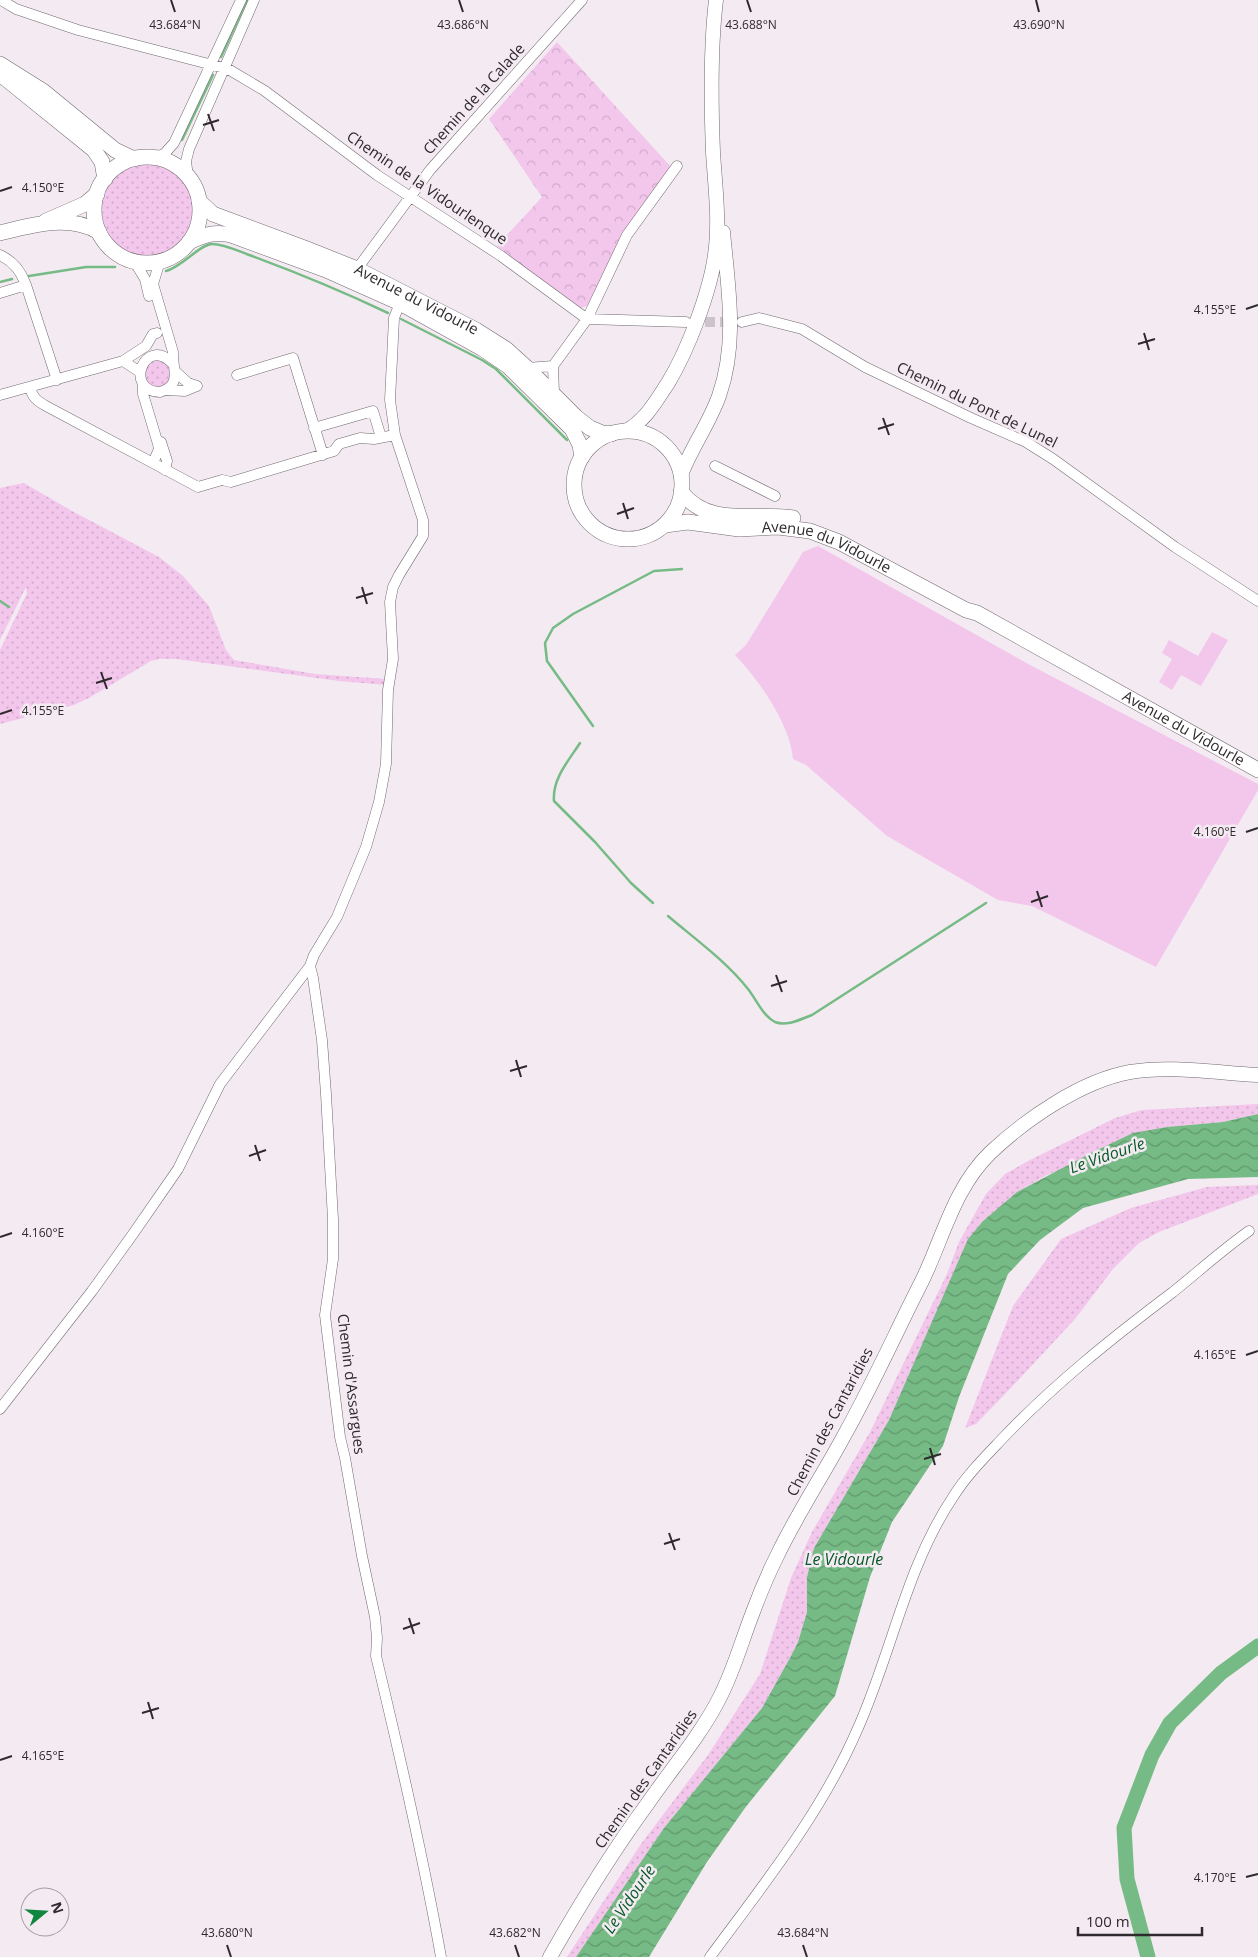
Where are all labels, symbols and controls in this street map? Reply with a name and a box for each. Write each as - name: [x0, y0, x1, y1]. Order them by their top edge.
- text: 43.684°N: [149, 16, 201, 33]
- text: 43.686°N: [437, 16, 489, 33]
- text: 43.688°N: [725, 16, 777, 33]
- text: 43.690°N: [1013, 16, 1065, 33]
- street label: Chemin de la Calade: [418, 39, 528, 158]
- street label: Chemin de la Vidourlenque: [343, 126, 512, 249]
- text: 4.150°E: [22, 179, 64, 196]
- street label: Avenue du Vidourle: [351, 258, 482, 339]
- text: 4.155°E: [1194, 301, 1236, 318]
- street label: Chemin du Pont de Lunel: [894, 356, 1061, 452]
- street label: Avenue du Vidourle: [761, 516, 895, 577]
- street label: Avenue du Vidourle: [1119, 685, 1249, 770]
- text: 4.155°E: [22, 702, 64, 719]
- text: 4.160°E: [1194, 823, 1236, 840]
- water label: Le Vidourle: [1066, 1132, 1148, 1178]
- text: 4.160°E: [22, 1224, 64, 1241]
- street label: Chemin d'Assargues: [333, 1312, 371, 1455]
- street label: Chemin des Cantaridies: [781, 1344, 877, 1499]
- text: 4.165°E: [1194, 1346, 1236, 1363]
- water label: Le Vidourle: [805, 1548, 883, 1570]
- street label: Chemin des Cantaridies: [589, 1705, 701, 1852]
- text: 4.165°E: [22, 1747, 64, 1764]
- water label: Le Vidourle: [598, 1860, 660, 1938]
- text: 4.170°E: [1194, 1869, 1236, 1886]
- north arrow: [20, 1887, 70, 1937]
- text: N: [47, 1899, 69, 1916]
- scale bar: [1078, 1904, 1202, 1936]
- text: 100 m: [1086, 1911, 1130, 1931]
- text: 43.680°N: [201, 1924, 253, 1941]
- text: 43.682°N: [489, 1924, 541, 1941]
- text: 43.684°N: [777, 1924, 829, 1941]

